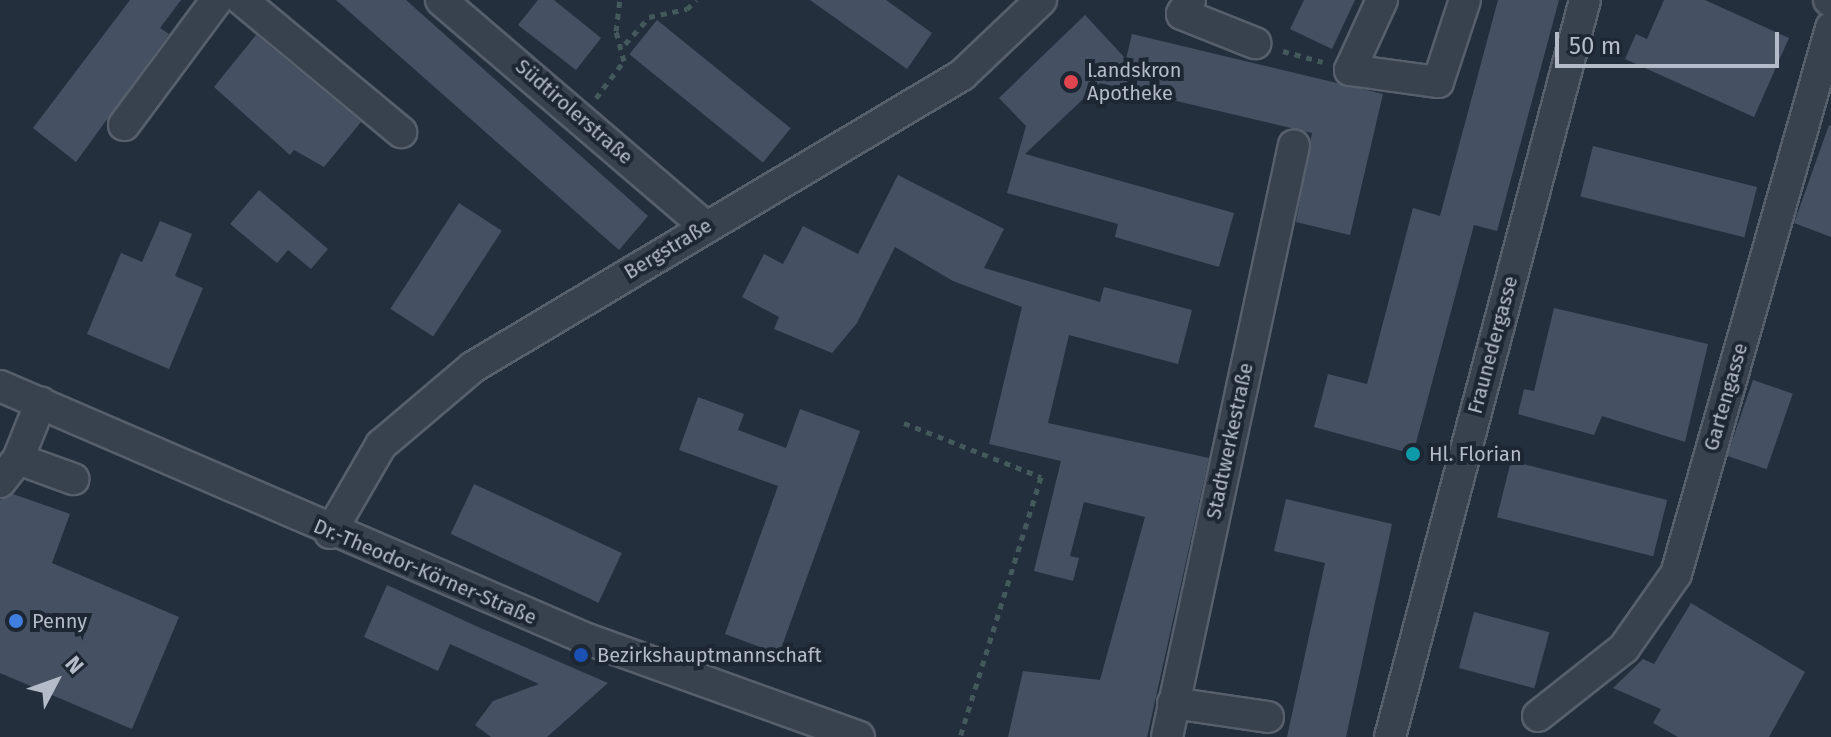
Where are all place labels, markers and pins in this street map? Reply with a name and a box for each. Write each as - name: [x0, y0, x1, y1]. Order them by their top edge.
- place label: Landskron Apotheke: [1087, 58, 1181, 105]
- marker: Landskron Apotheke: [1062, 73, 1080, 91]
- place label: Hl. Florian: [1429, 442, 1522, 466]
- marker: Hl. Florian: [1404, 445, 1422, 463]
- place label: Penny: [32, 609, 87, 633]
- marker: Penny: [7, 612, 25, 630]
- place label: Bezirkshauptmannschaft: [597, 643, 822, 667]
- marker: Bezirkshauptmannschaft: [572, 646, 590, 664]

